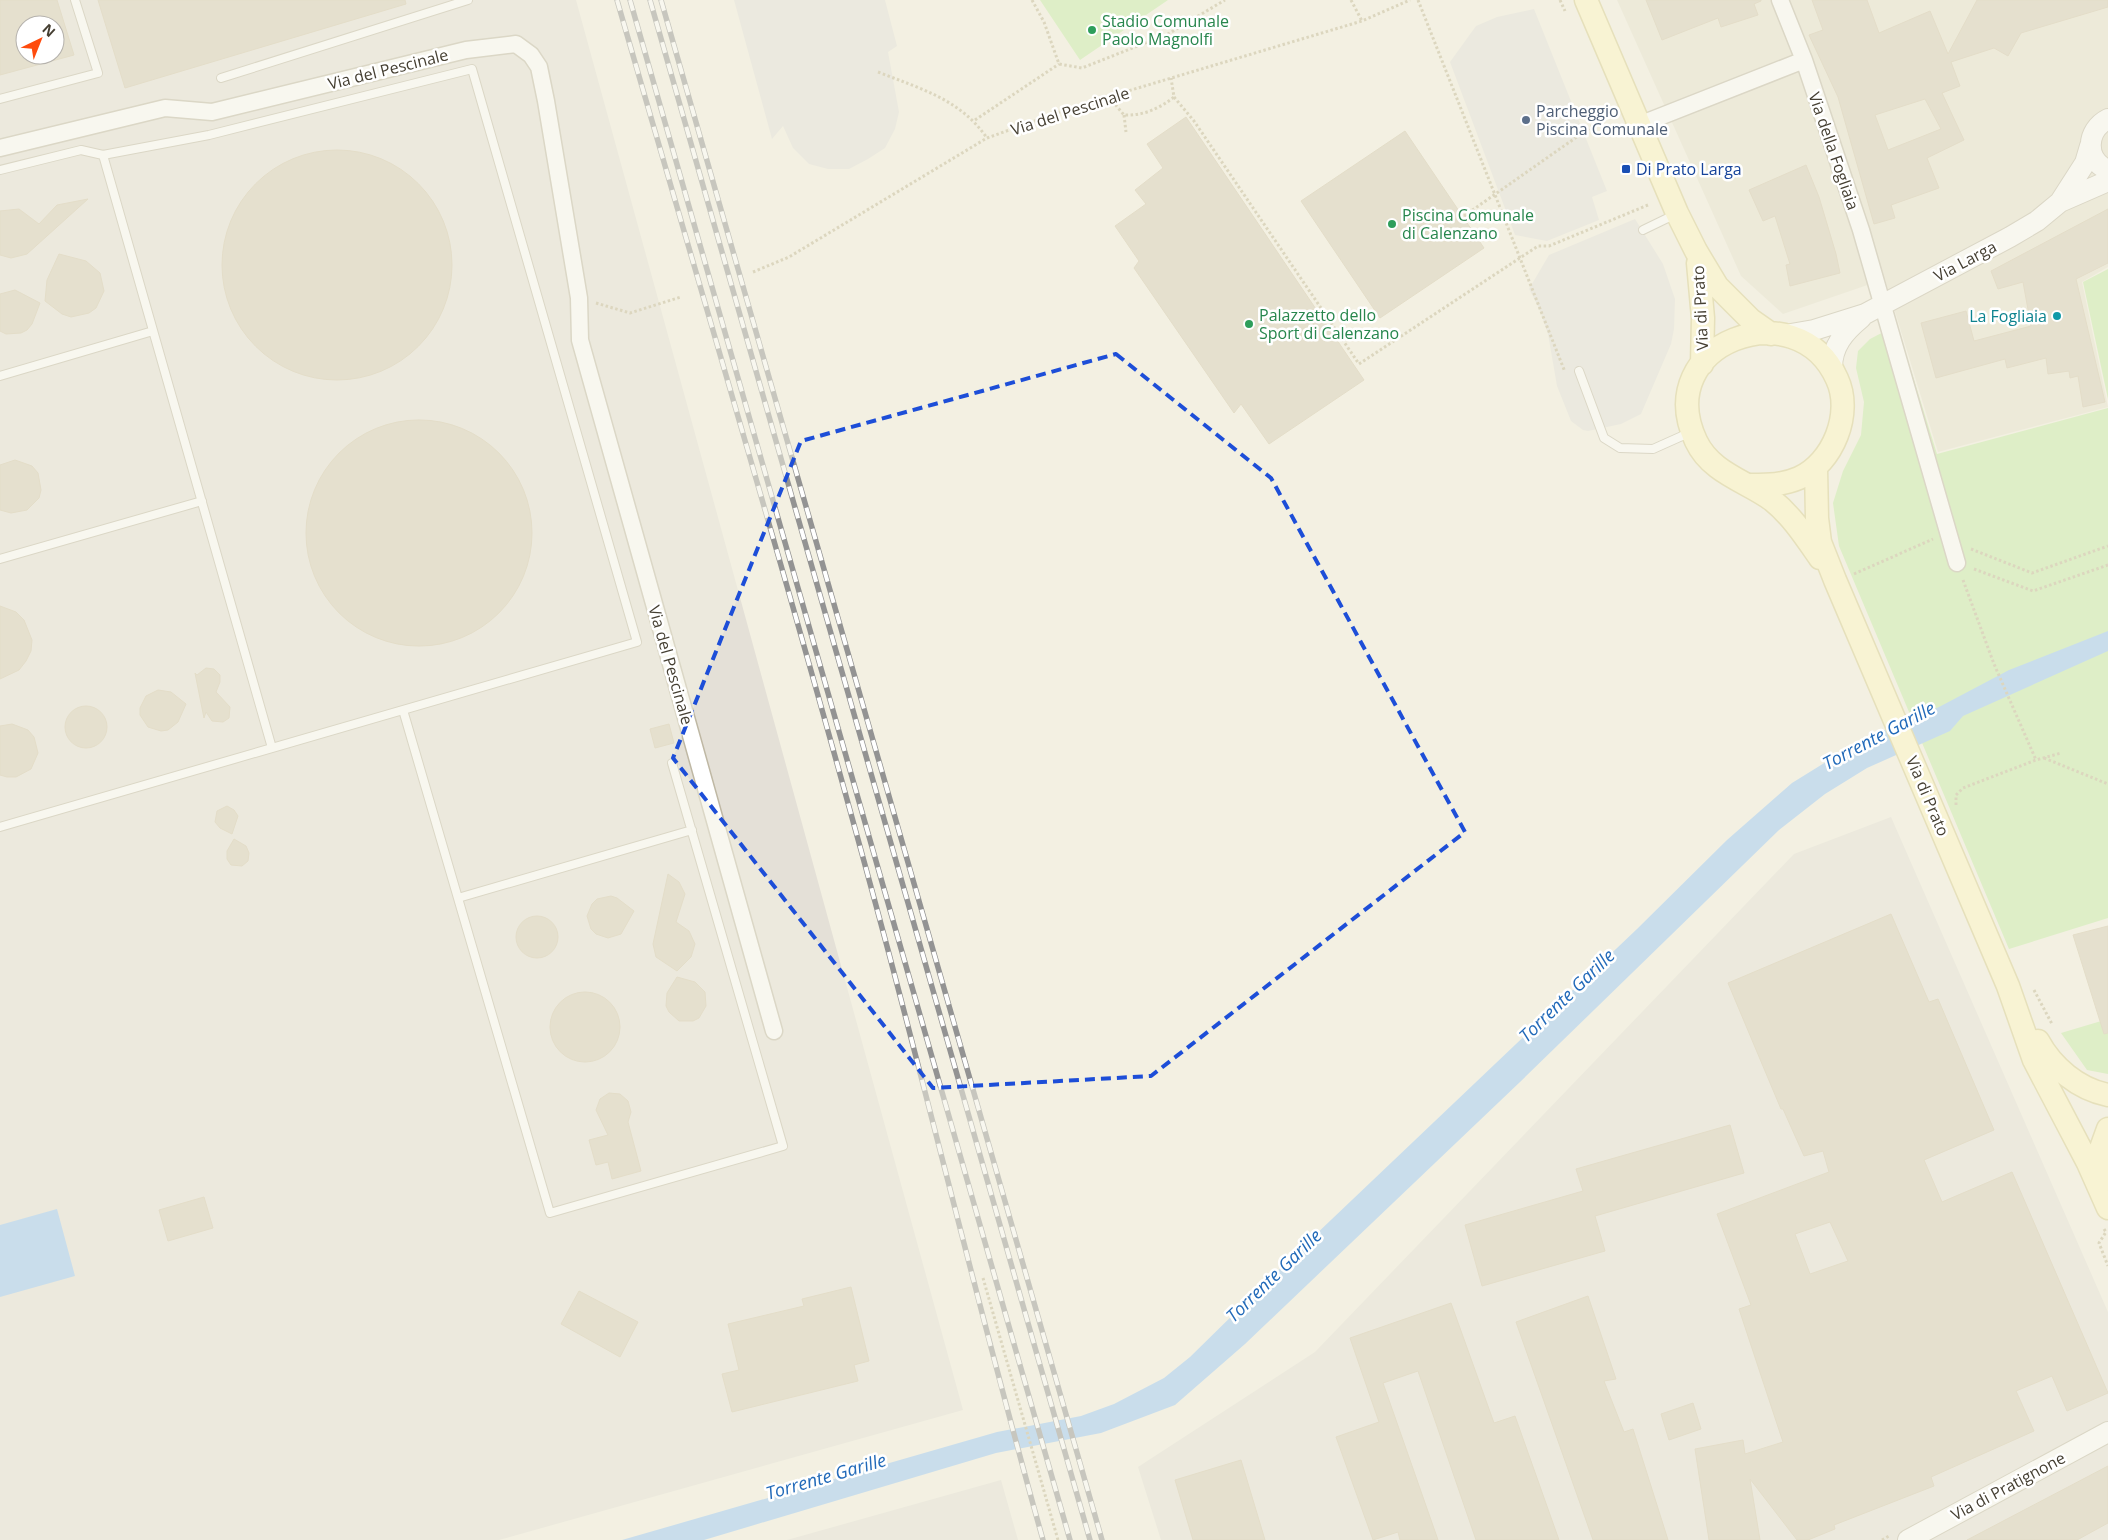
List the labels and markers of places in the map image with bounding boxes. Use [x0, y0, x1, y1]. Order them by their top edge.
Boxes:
place label: Stadio Comunale Paolo Magnolfi [1102, 10, 1229, 50]
marker: Stadio Comunale Paolo Magnolfi [1086, 24, 1098, 36]
place label: Parcheggio Piscina Comunale [1536, 100, 1668, 140]
marker: Parcheggio Piscina Comunale [1520, 114, 1532, 126]
place label: Di Prato Larga [1636, 158, 1742, 180]
marker: Di Prato Larga [1620, 163, 1632, 175]
place label: Piscina Comunale di Calenzano [1402, 204, 1534, 244]
marker: Piscina Comunale di Calenzano [1386, 218, 1398, 230]
place label: Palazzetto dello Sport di Calenzano [1259, 304, 1399, 344]
place label: La Fogliaia [1969, 305, 2047, 327]
marker: La Fogliaia [2051, 310, 2063, 322]
marker: Palazzetto dello Sport di Calenzano [1243, 318, 1255, 330]

